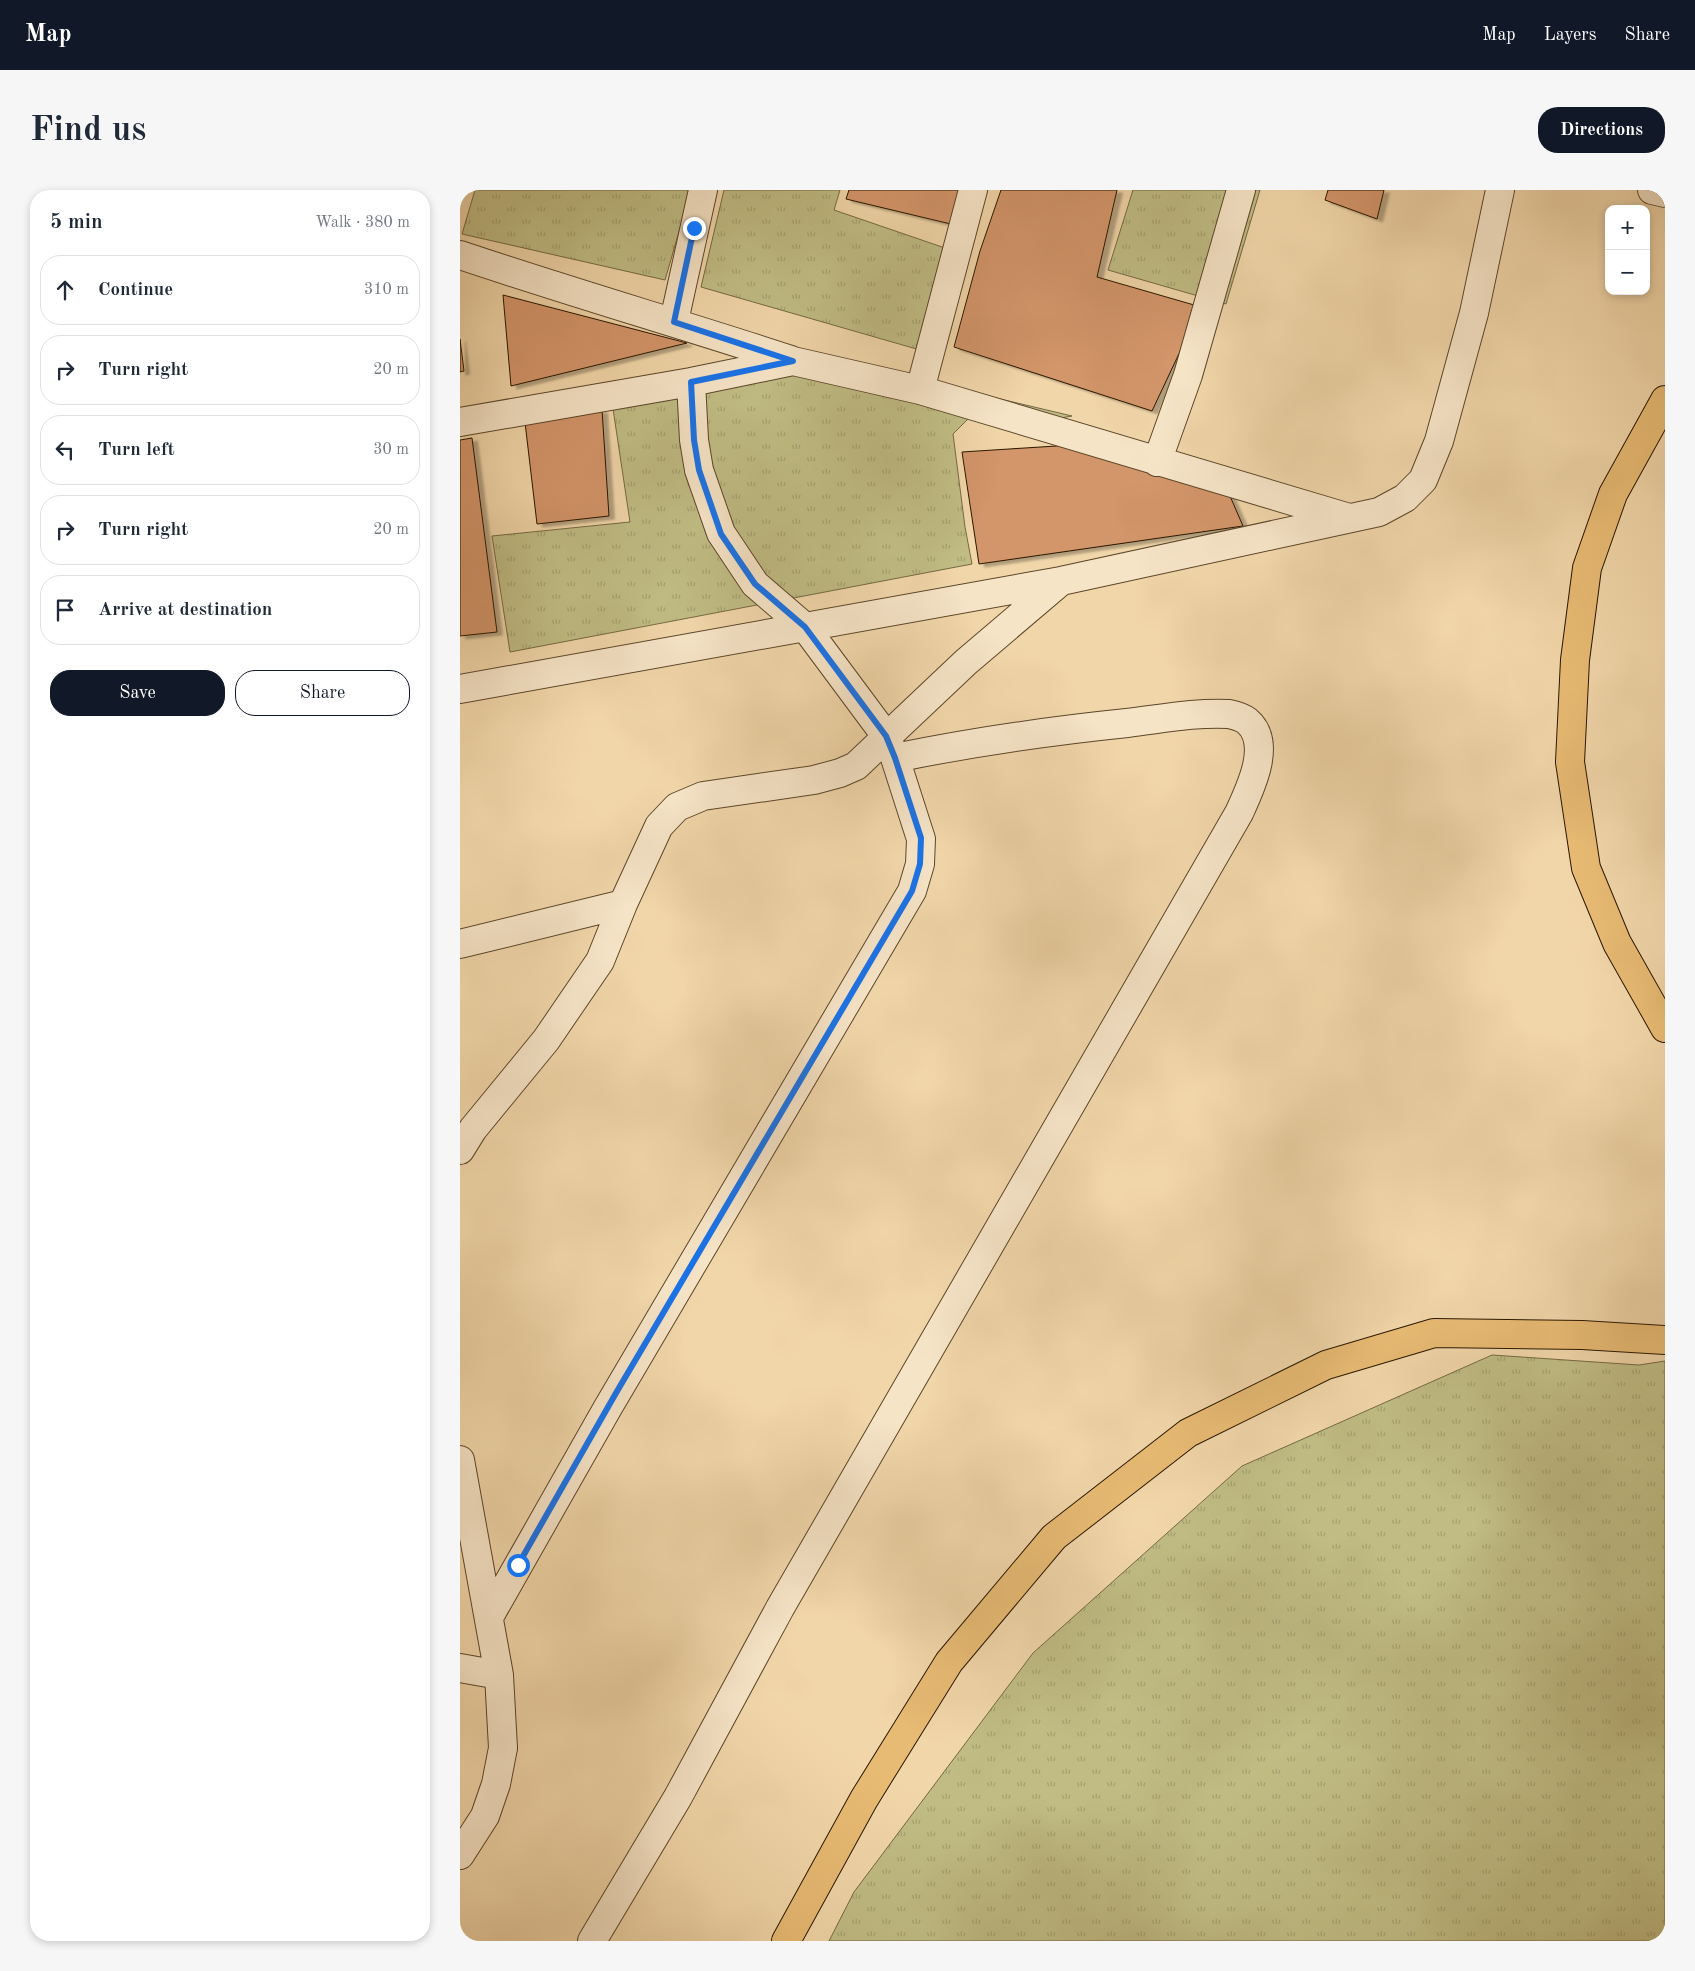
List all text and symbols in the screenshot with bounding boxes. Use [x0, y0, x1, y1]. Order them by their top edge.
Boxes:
text: Map [25, 23, 72, 47]
text: Map [1482, 26, 1516, 44]
text: Layers [1544, 26, 1596, 44]
text: Share [1624, 26, 1670, 44]
button: Directions [1538, 107, 1665, 153]
text: Find us [30, 113, 146, 148]
map controls [1605, 205, 1650, 295]
button: + [1605, 205, 1650, 250]
text: 5 min [50, 212, 103, 233]
text: Walk · 380 m [315, 215, 410, 231]
route end [683, 217, 706, 240]
button: − [1605, 250, 1650, 295]
icon: ahead [51, 276, 79, 304]
text: Continue [98, 281, 173, 300]
text: 310 m [364, 282, 409, 298]
icon: right [51, 356, 79, 384]
text: Turn right [98, 361, 188, 380]
text: 20 m [373, 362, 409, 378]
icon: left [51, 436, 79, 464]
text: Turn left [98, 441, 175, 460]
text: 30 m [373, 442, 409, 458]
icon: right [51, 516, 79, 544]
text: Turn right [98, 521, 188, 540]
text: 20 m [373, 522, 409, 538]
icon: arrive [51, 596, 79, 624]
text: Arrive at destination [98, 601, 272, 620]
button: Save [50, 670, 225, 716]
button: Share [235, 670, 410, 716]
route start [507, 1554, 530, 1577]

